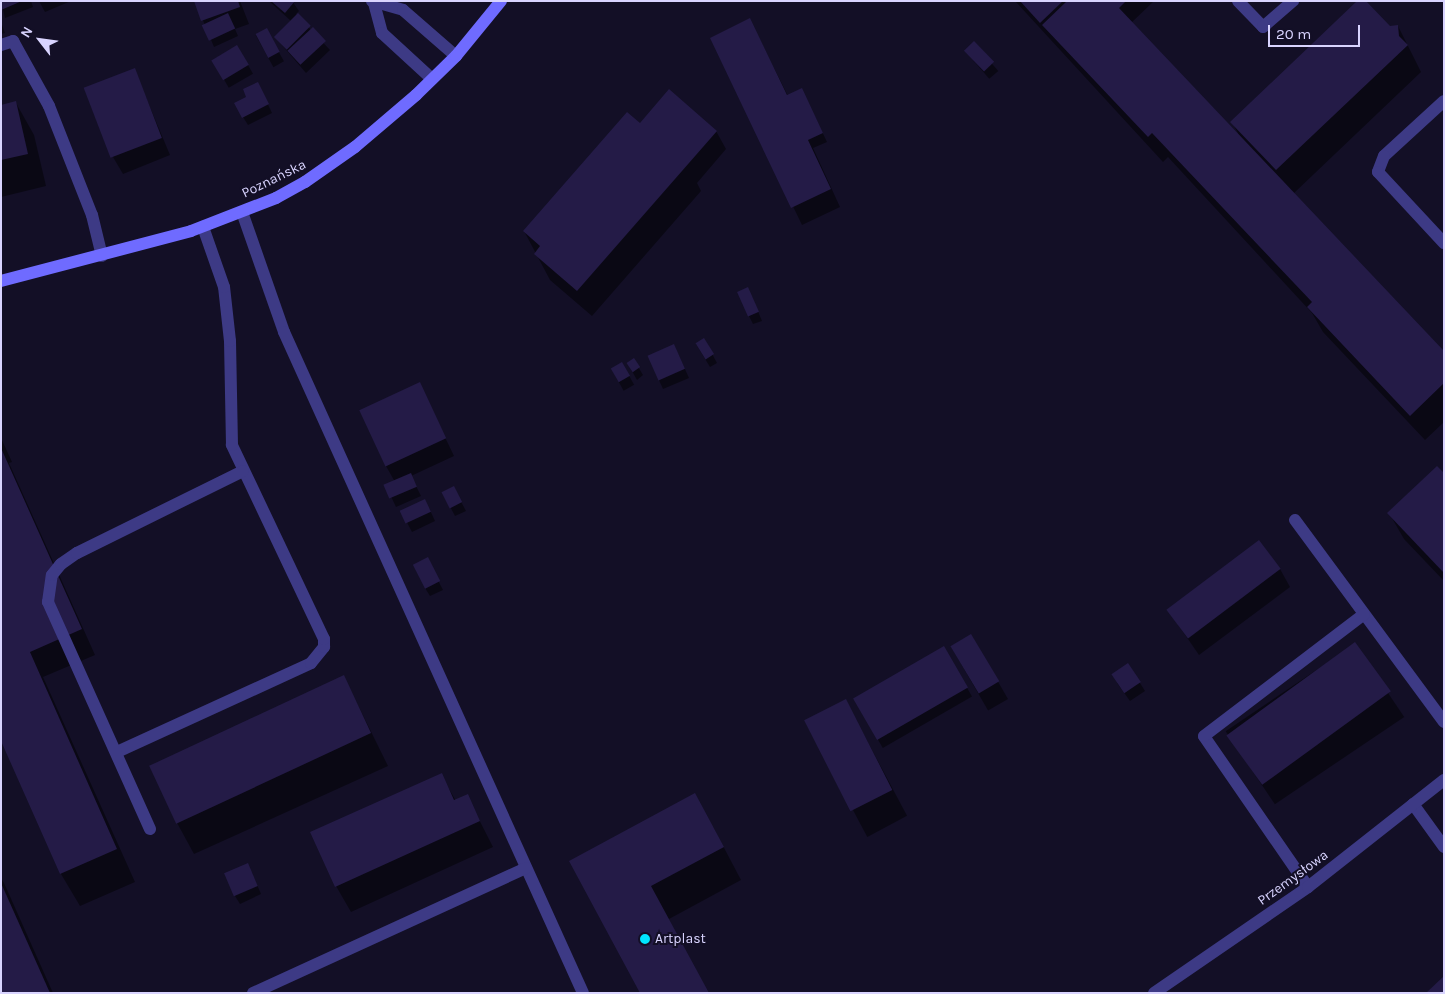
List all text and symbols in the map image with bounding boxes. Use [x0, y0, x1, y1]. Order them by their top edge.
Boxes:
north arrow [15, 15, 65, 65]
scale bar [1270, 15, 1362, 47]
text: N [17, 24, 36, 41]
text: 20 m [1276, 25, 1311, 43]
street label: Poznańska [239, 156, 309, 202]
street label: Przemysłowa [1254, 847, 1332, 909]
place label: Artplast [655, 931, 706, 947]
marker: Artplast [639, 933, 651, 945]

